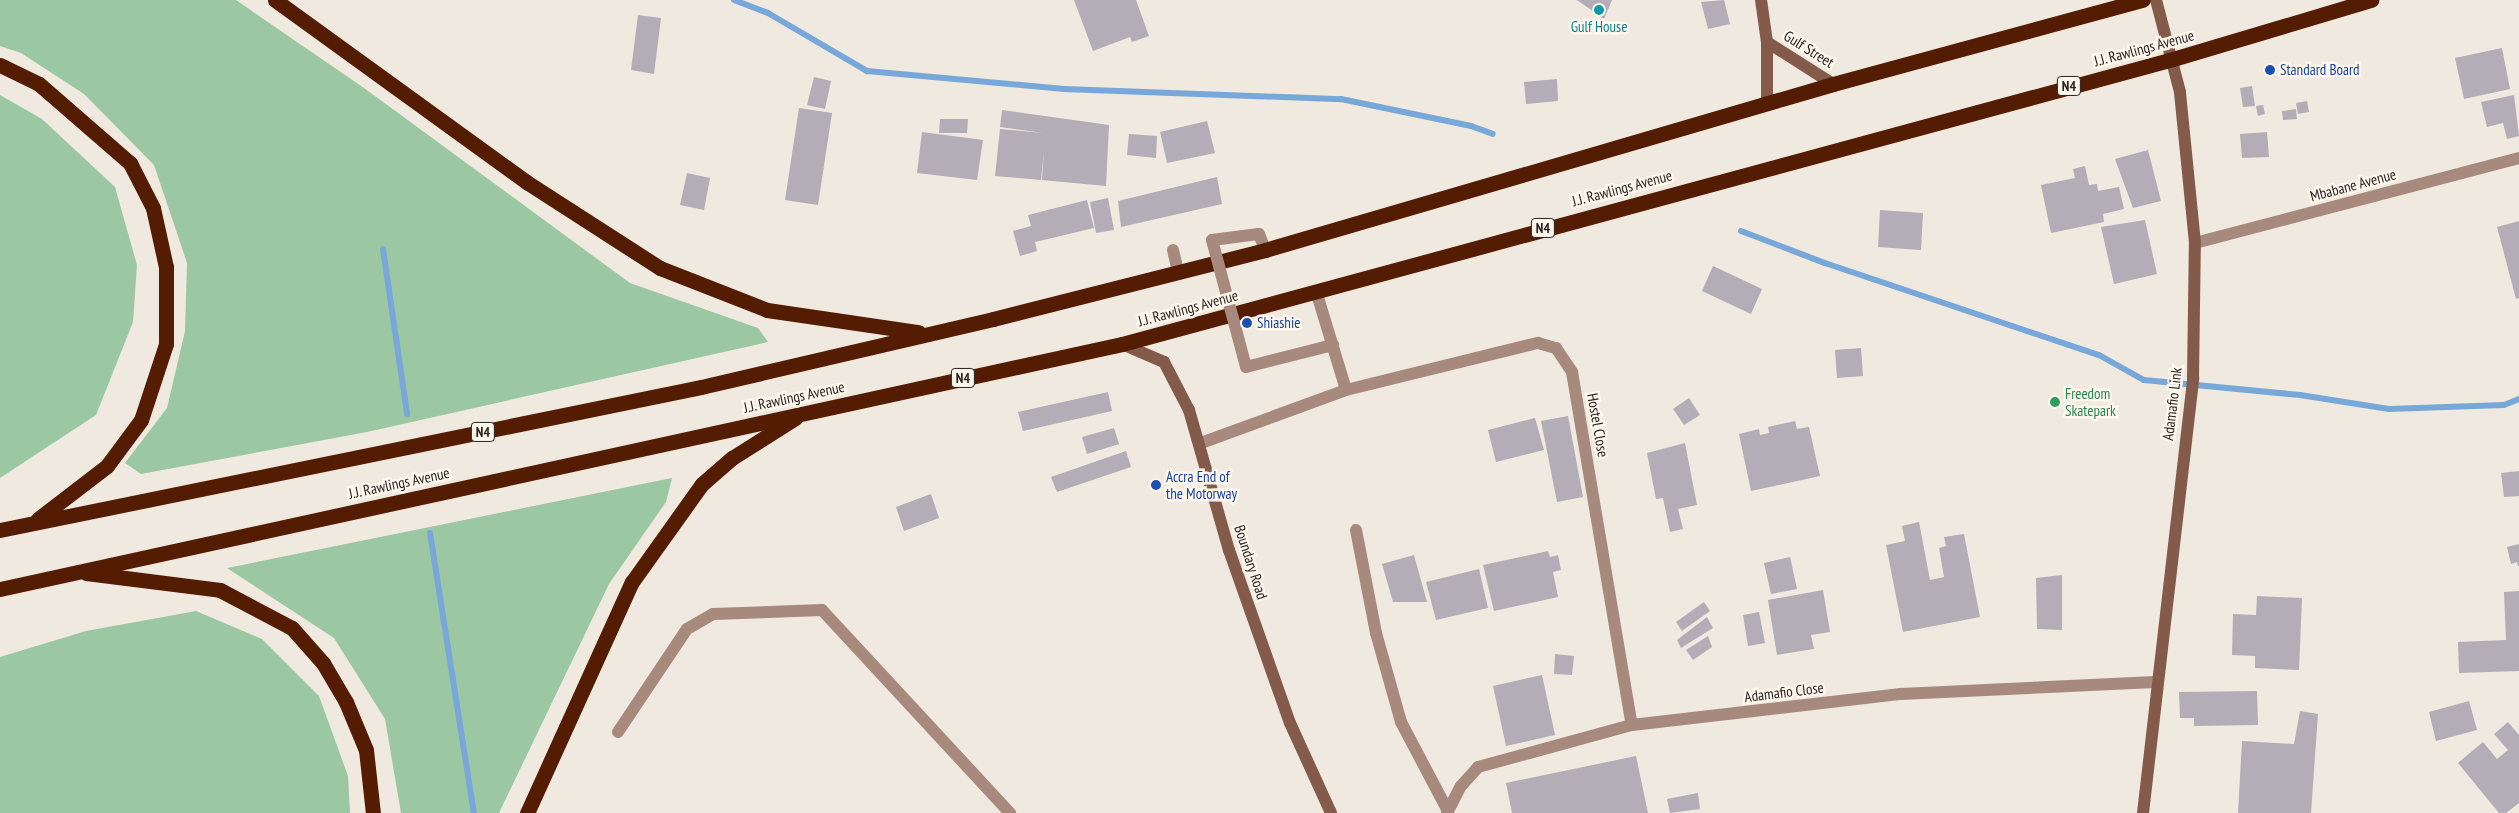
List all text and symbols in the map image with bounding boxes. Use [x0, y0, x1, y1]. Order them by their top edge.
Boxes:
marker: Gulf House [1593, 4, 1605, 16]
place label: Gulf House [1571, 18, 1627, 36]
street label: J.J. Rawlings Avenue [2091, 26, 2197, 70]
street label: Gulf Street [1781, 27, 1837, 71]
place label: Standard Board [2280, 61, 2360, 79]
marker: Standard Board [2264, 64, 2276, 76]
road number: N4 [2056, 74, 2082, 98]
street label: Mbabane Avenue [2308, 165, 2398, 205]
street label: J.J. Rawlings Avenue [1569, 166, 1675, 210]
road number: N4 [1530, 217, 1556, 240]
street label: J.J. Rawlings Avenue [1135, 286, 1241, 330]
place label: Shiashie [1257, 314, 1300, 332]
marker: Shiashie [1241, 317, 1253, 329]
road number: N4 [950, 366, 976, 389]
street label: Adamafio Link [2159, 366, 2185, 442]
street label: J.J. Rawlings Avenue [741, 377, 847, 417]
place label: Freedom Skatepark [2065, 384, 2116, 419]
street label: Hostel Close [1584, 392, 1612, 458]
marker: Freedom Skatepark [2049, 396, 2061, 408]
road number: N4 [470, 421, 496, 444]
street label: J.J. Rawlings Avenue [346, 463, 452, 503]
place label: Accra End of the Motorway [1166, 467, 1237, 502]
marker: Accra End of the Motorway [1150, 479, 1162, 491]
street label: Boundary Road [1230, 522, 1272, 602]
street label: Adamafio Close [1743, 678, 1825, 706]

